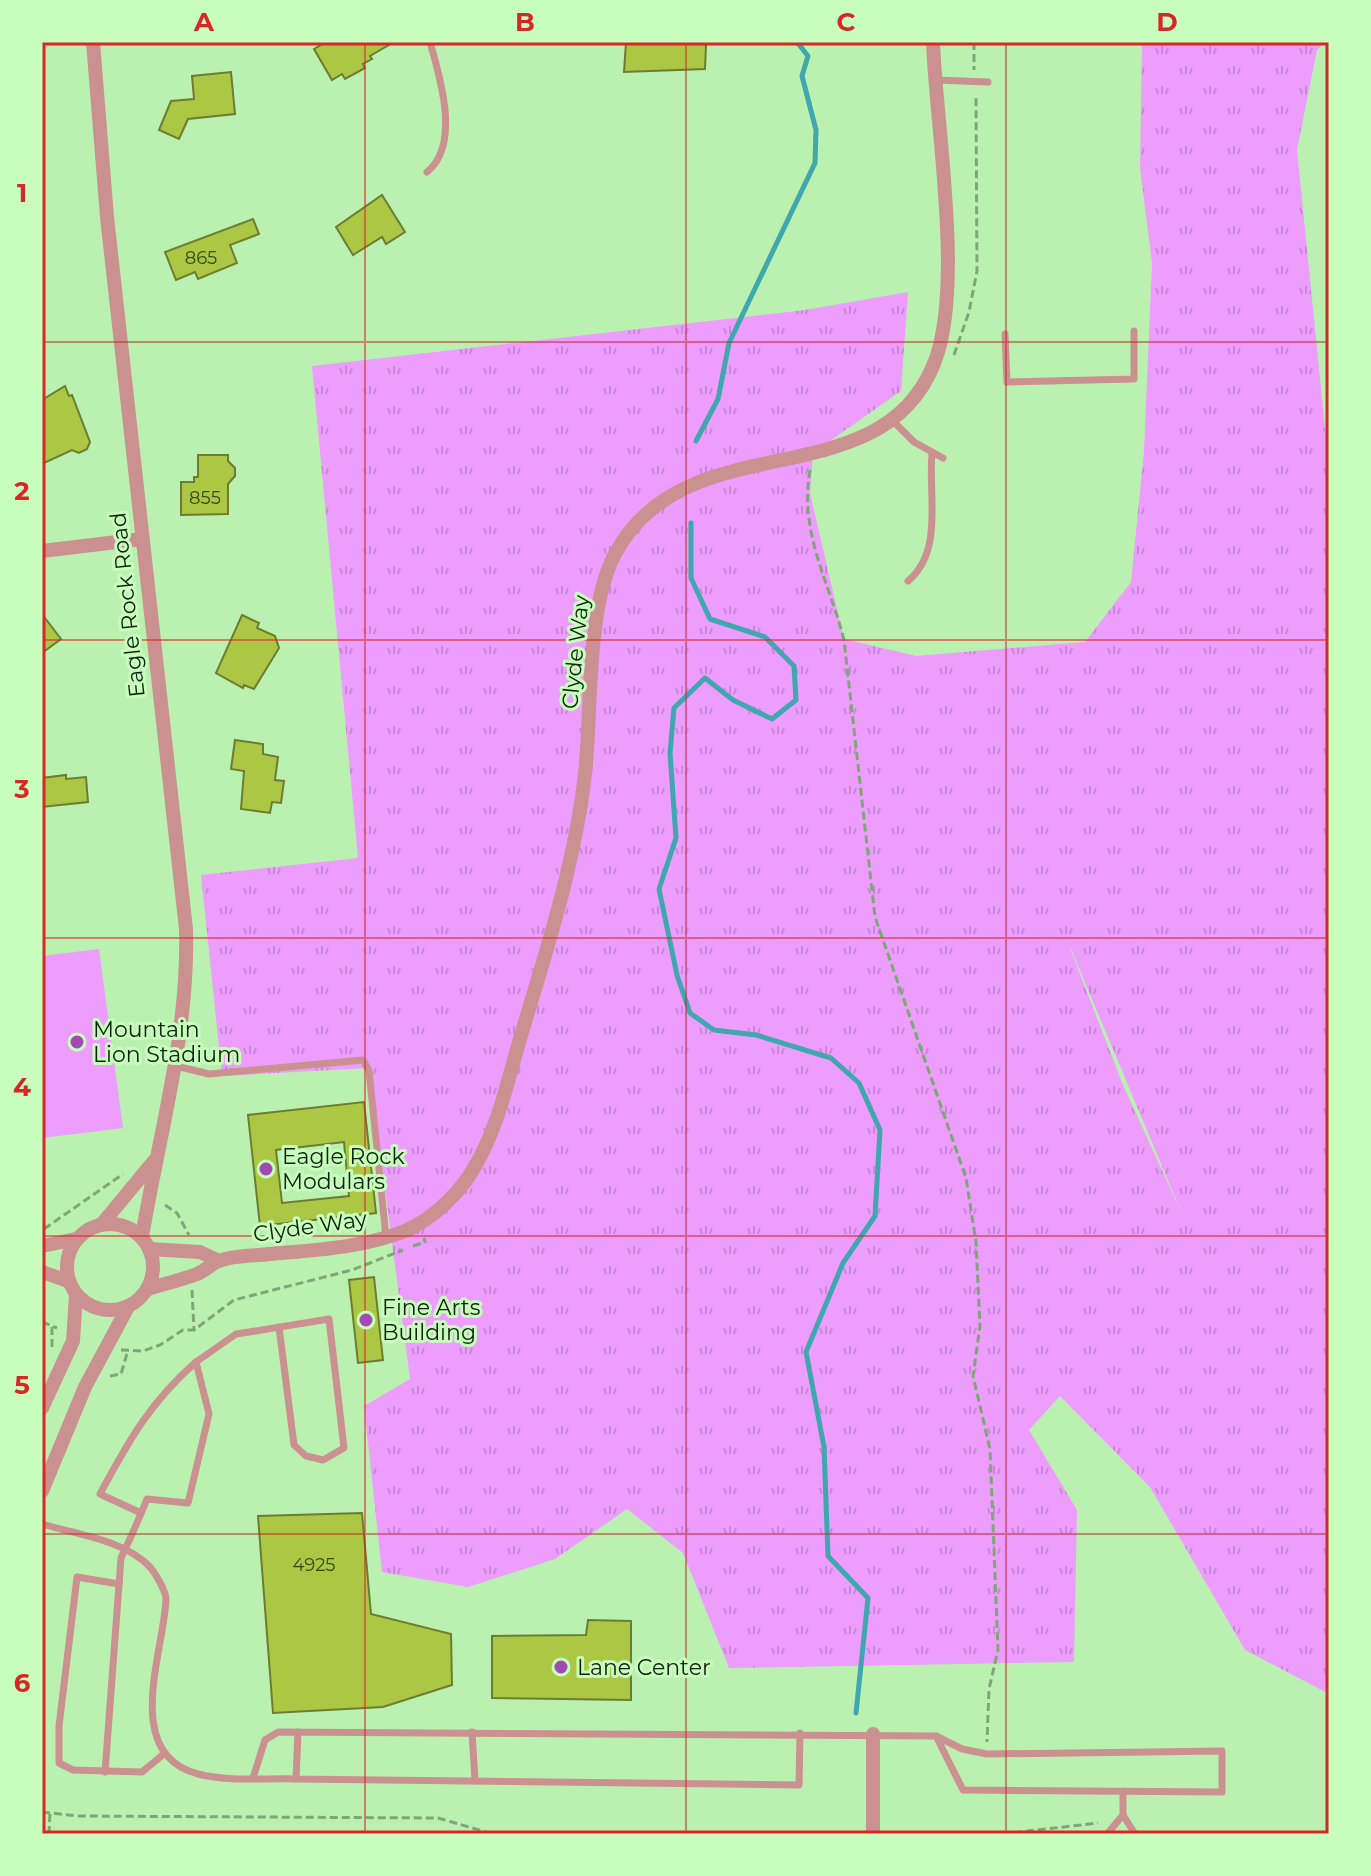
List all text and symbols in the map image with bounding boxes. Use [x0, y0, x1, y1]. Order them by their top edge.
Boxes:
text: A [193, 6, 215, 38]
text: B [515, 6, 535, 38]
text: C [837, 6, 856, 38]
text: D [1156, 6, 1178, 38]
text: 1 [17, 177, 27, 209]
house number: 865 [185, 247, 217, 269]
text: 2 [14, 475, 30, 507]
house number: 855 [189, 487, 221, 509]
street label: Eagle Rock Road [104, 511, 151, 699]
street label: Clyde Way [556, 594, 595, 711]
text: 3 [13, 773, 30, 805]
place label: Mountain Lion Stadium [93, 1016, 240, 1068]
marker: Mountain Lion Stadium [68, 1033, 86, 1051]
text: 4 [13, 1071, 31, 1103]
place label: Eagle Rock Modulars [282, 1143, 405, 1195]
marker: Eagle Rock Modulars [257, 1160, 275, 1178]
street label: Clyde Way [251, 1205, 369, 1248]
place label: Fine Arts Building [382, 1294, 481, 1346]
marker: Fine Arts Building [357, 1311, 375, 1329]
text: 5 [14, 1369, 30, 1401]
house number: 4925 [292, 1554, 336, 1576]
place label: Lane Center [577, 1654, 711, 1681]
marker: Lane Center [552, 1658, 570, 1676]
text: 6 [14, 1667, 31, 1699]

